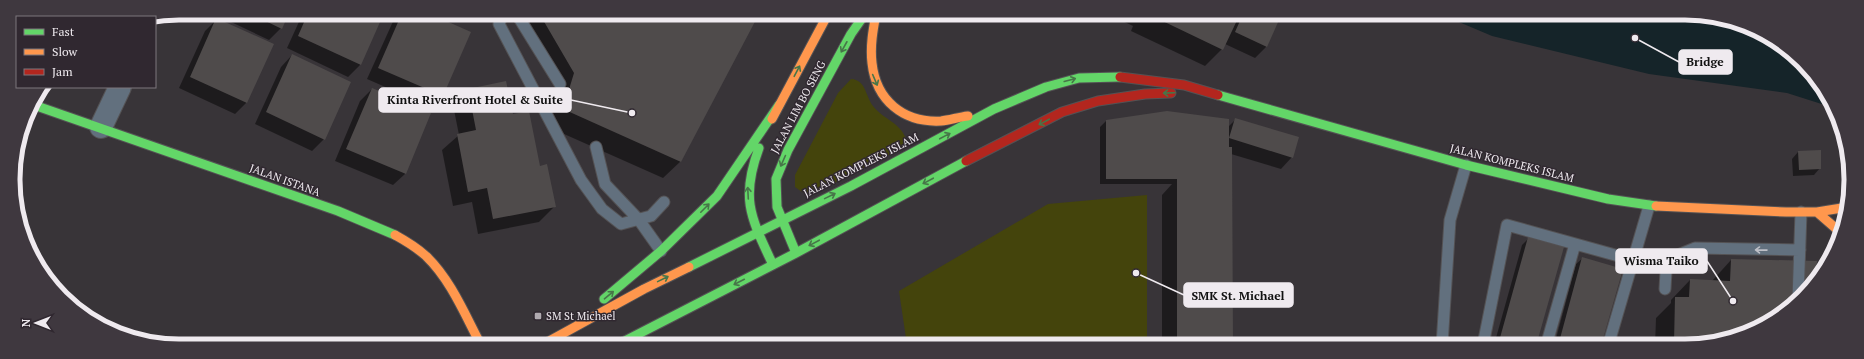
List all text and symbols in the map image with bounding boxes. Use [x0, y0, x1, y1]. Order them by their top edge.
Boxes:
legend [16, 16, 156, 88]
text: Fast [52, 24, 75, 39]
one-way arrow [840, 40, 848, 52]
text: Slow [52, 44, 78, 59]
callout: Bridge [1679, 50, 1732, 74]
text: Bridge [1686, 54, 1724, 69]
street label: JALAN LIM BO SENG [768, 58, 829, 156]
text: Jam [52, 64, 73, 79]
one-way arrow [794, 65, 801, 77]
one-way arrow [872, 73, 880, 85]
one-way arrow [1063, 76, 1076, 83]
callout: Kinta Riverfront Hotel & Suite [379, 88, 571, 112]
one-way arrow [1163, 89, 1176, 97]
text: Kinta Riverfront Hotel & Suite [387, 92, 563, 107]
one-way arrow [1038, 119, 1050, 126]
street label: JALAN KOMPLEKS ISLAM [801, 130, 921, 200]
one-way arrow [939, 131, 951, 139]
street label: JALAN KOMPLEKS ISLAM [1448, 141, 1576, 185]
one-way arrow [779, 155, 786, 167]
street label: JALAN ISTANA [248, 161, 323, 199]
one-way arrow [922, 178, 934, 186]
one-way arrow [744, 187, 752, 200]
one-way arrow [823, 192, 835, 199]
one-way arrow [700, 203, 710, 213]
one-way arrow [808, 240, 820, 247]
one-way arrow [1755, 246, 1768, 253]
callout: Wisma Taiko [1616, 249, 1707, 273]
text: Wisma Taiko [1623, 253, 1699, 268]
one-way arrow [656, 275, 668, 282]
one-way arrow [733, 279, 745, 287]
callout: SMK St. Michael [1184, 283, 1293, 307]
text: SMK St. Michael [1191, 288, 1285, 303]
one-way arrow [603, 291, 614, 300]
north arrow [16, 303, 56, 343]
place label: SM St Michael [546, 309, 616, 323]
marker: SM St Michael [533, 311, 543, 321]
text: N [19, 318, 33, 327]

